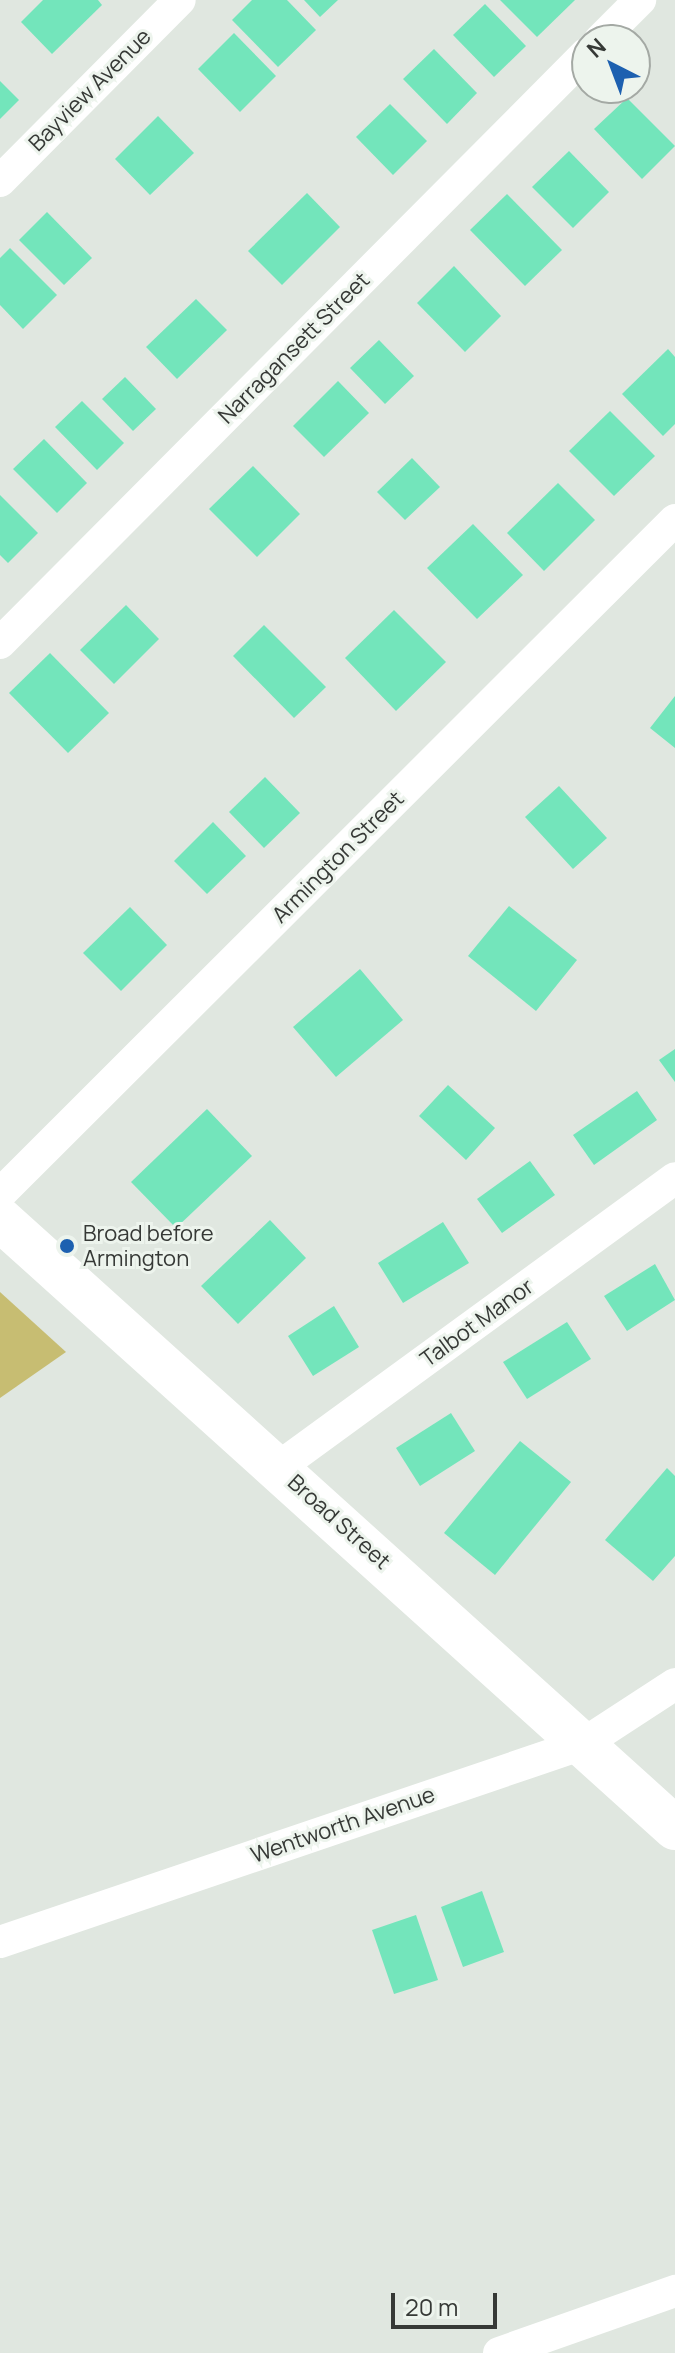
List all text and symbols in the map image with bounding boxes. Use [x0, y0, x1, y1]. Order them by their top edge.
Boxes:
street label: Bayview Avenue [23, 23, 157, 157]
north arrow [571, 24, 651, 104]
text: N [580, 31, 612, 64]
street label: Narragansett Street [213, 267, 375, 429]
street label: Armington Street [267, 786, 409, 928]
place label: Broad before Armington [83, 1220, 214, 1272]
marker: Broad before Armington [58, 1237, 76, 1255]
street label: Talbot Manor [416, 1273, 538, 1373]
street label: Broad Street [282, 1469, 396, 1575]
street label: Wentworth Avenue [248, 1781, 438, 1869]
scale bar [395, 2277, 501, 2327]
text: 20 m [405, 2290, 458, 2323]

